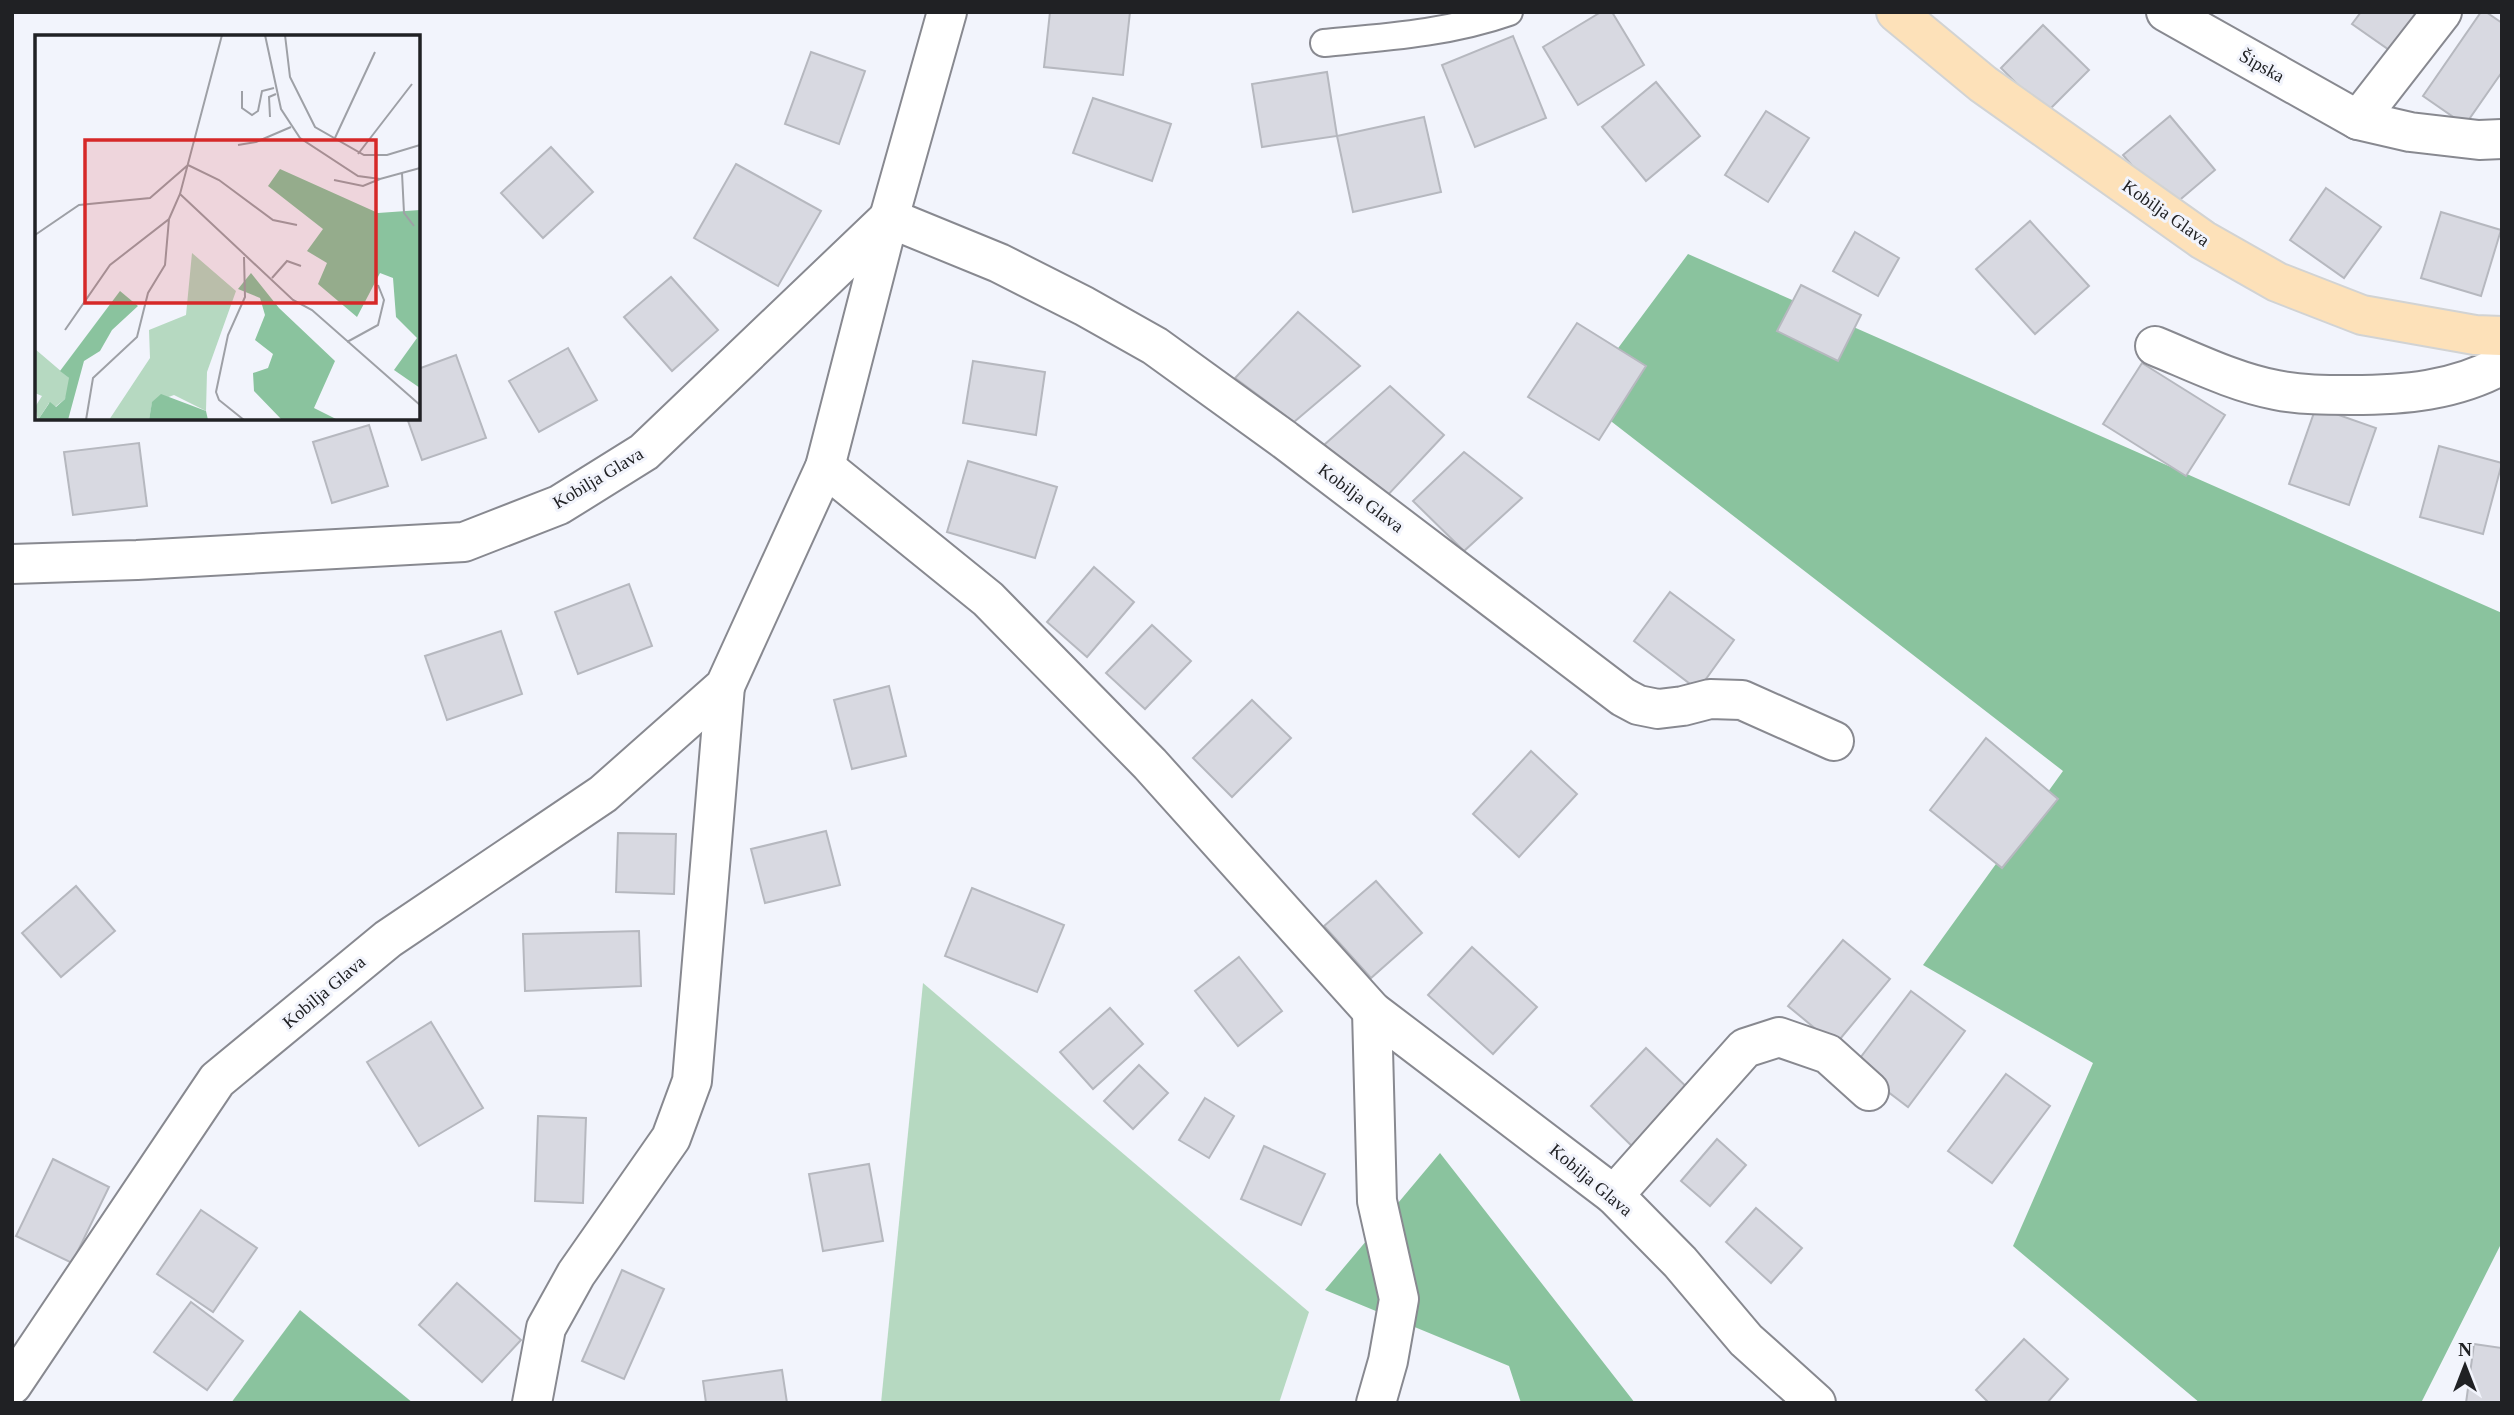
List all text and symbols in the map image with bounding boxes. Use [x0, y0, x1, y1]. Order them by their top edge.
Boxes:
inset map [35, 35, 420, 420]
street label: Šipska [2236, 45, 2288, 86]
street label: Kobilja Glava [2119, 176, 2213, 250]
street label: Kobilja Glava [549, 443, 647, 513]
street label: Kobilja Glava [1314, 459, 1408, 537]
street label: Kobilja Glava [279, 952, 369, 1032]
street label: Kobilja Glava [1546, 1140, 1636, 1220]
north arrow [2430, 1331, 2500, 1401]
text: N [2458, 1339, 2472, 1360]

